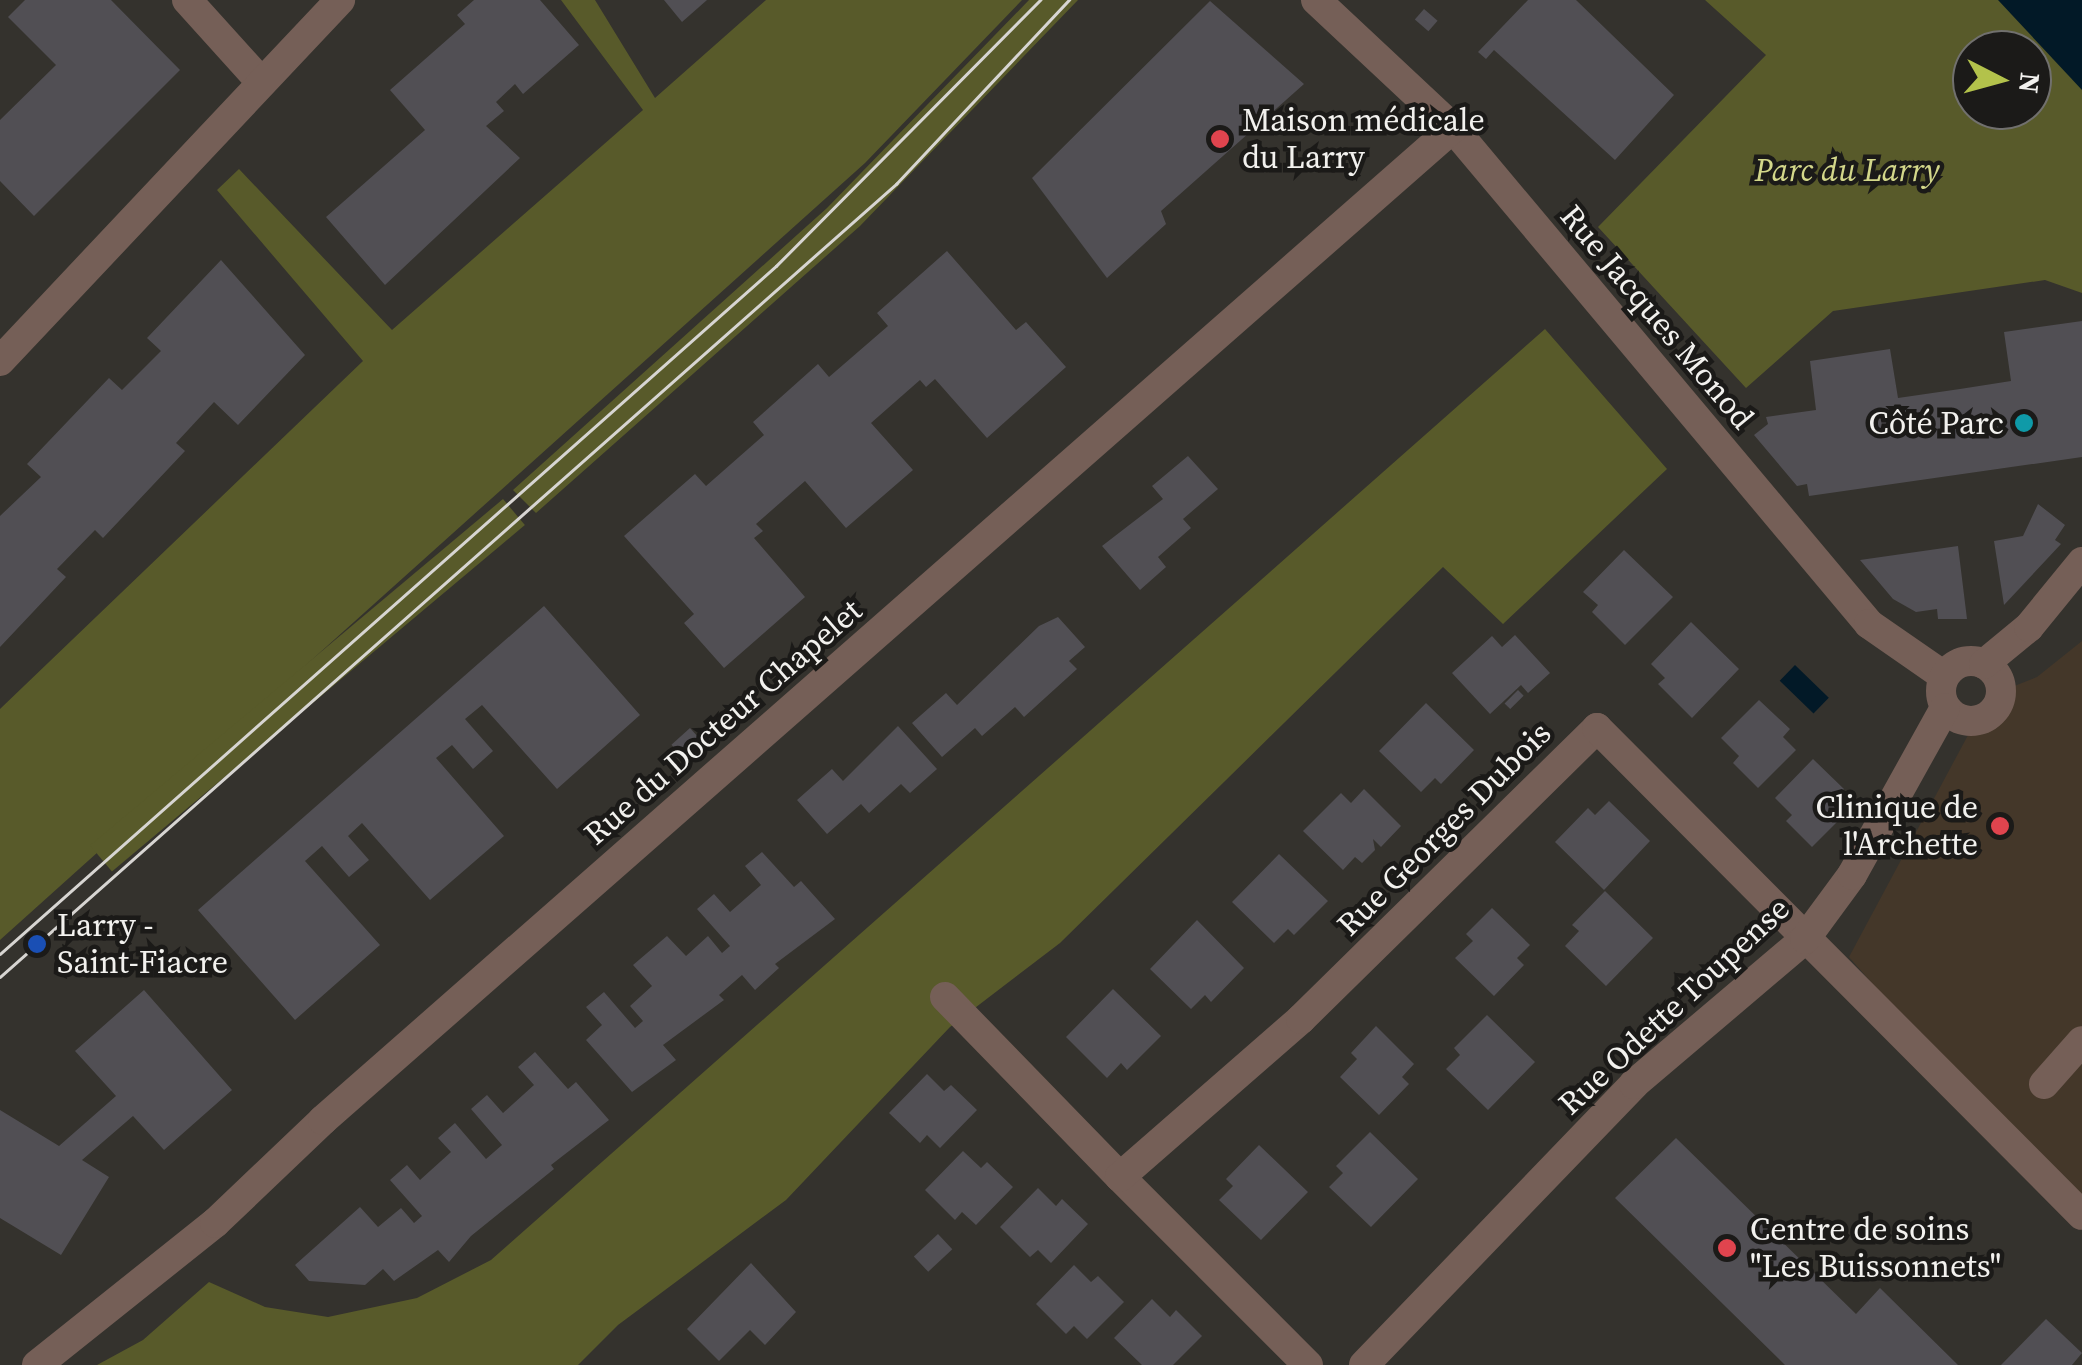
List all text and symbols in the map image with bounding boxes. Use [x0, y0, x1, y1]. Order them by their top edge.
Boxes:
north arrow [1952, 30, 2052, 130]
text: N [2010, 71, 2050, 95]
place label: Maison médicale du Larry [1242, 102, 1485, 177]
marker: Maison médicale du Larry [1207, 126, 1233, 152]
park label: Parc du Larry [1754, 151, 1940, 189]
street label: Rue Jacques Monod [1552, 197, 1762, 437]
place label: Côté Parc [1869, 404, 2004, 442]
marker: Côté Parc [2013, 412, 2035, 434]
street label: Rue du Docteur Chapelet [577, 591, 869, 853]
street label: Rue Georges Dubois [1329, 714, 1559, 944]
place label: Clinique de l'Archette [1815, 789, 1978, 864]
marker: Clinique de l'Archette [1987, 813, 2013, 839]
street label: Rue Odette Toupense [1551, 889, 1797, 1123]
place label: Larry - Saint-Fiacre [57, 907, 228, 982]
marker: Larry - Saint-Fiacre [26, 933, 48, 955]
place label: Centre de soins "Les Buissonnets" [1750, 1211, 2001, 1286]
marker: Centre de soins "Les Buissonnets" [1714, 1235, 1740, 1261]

